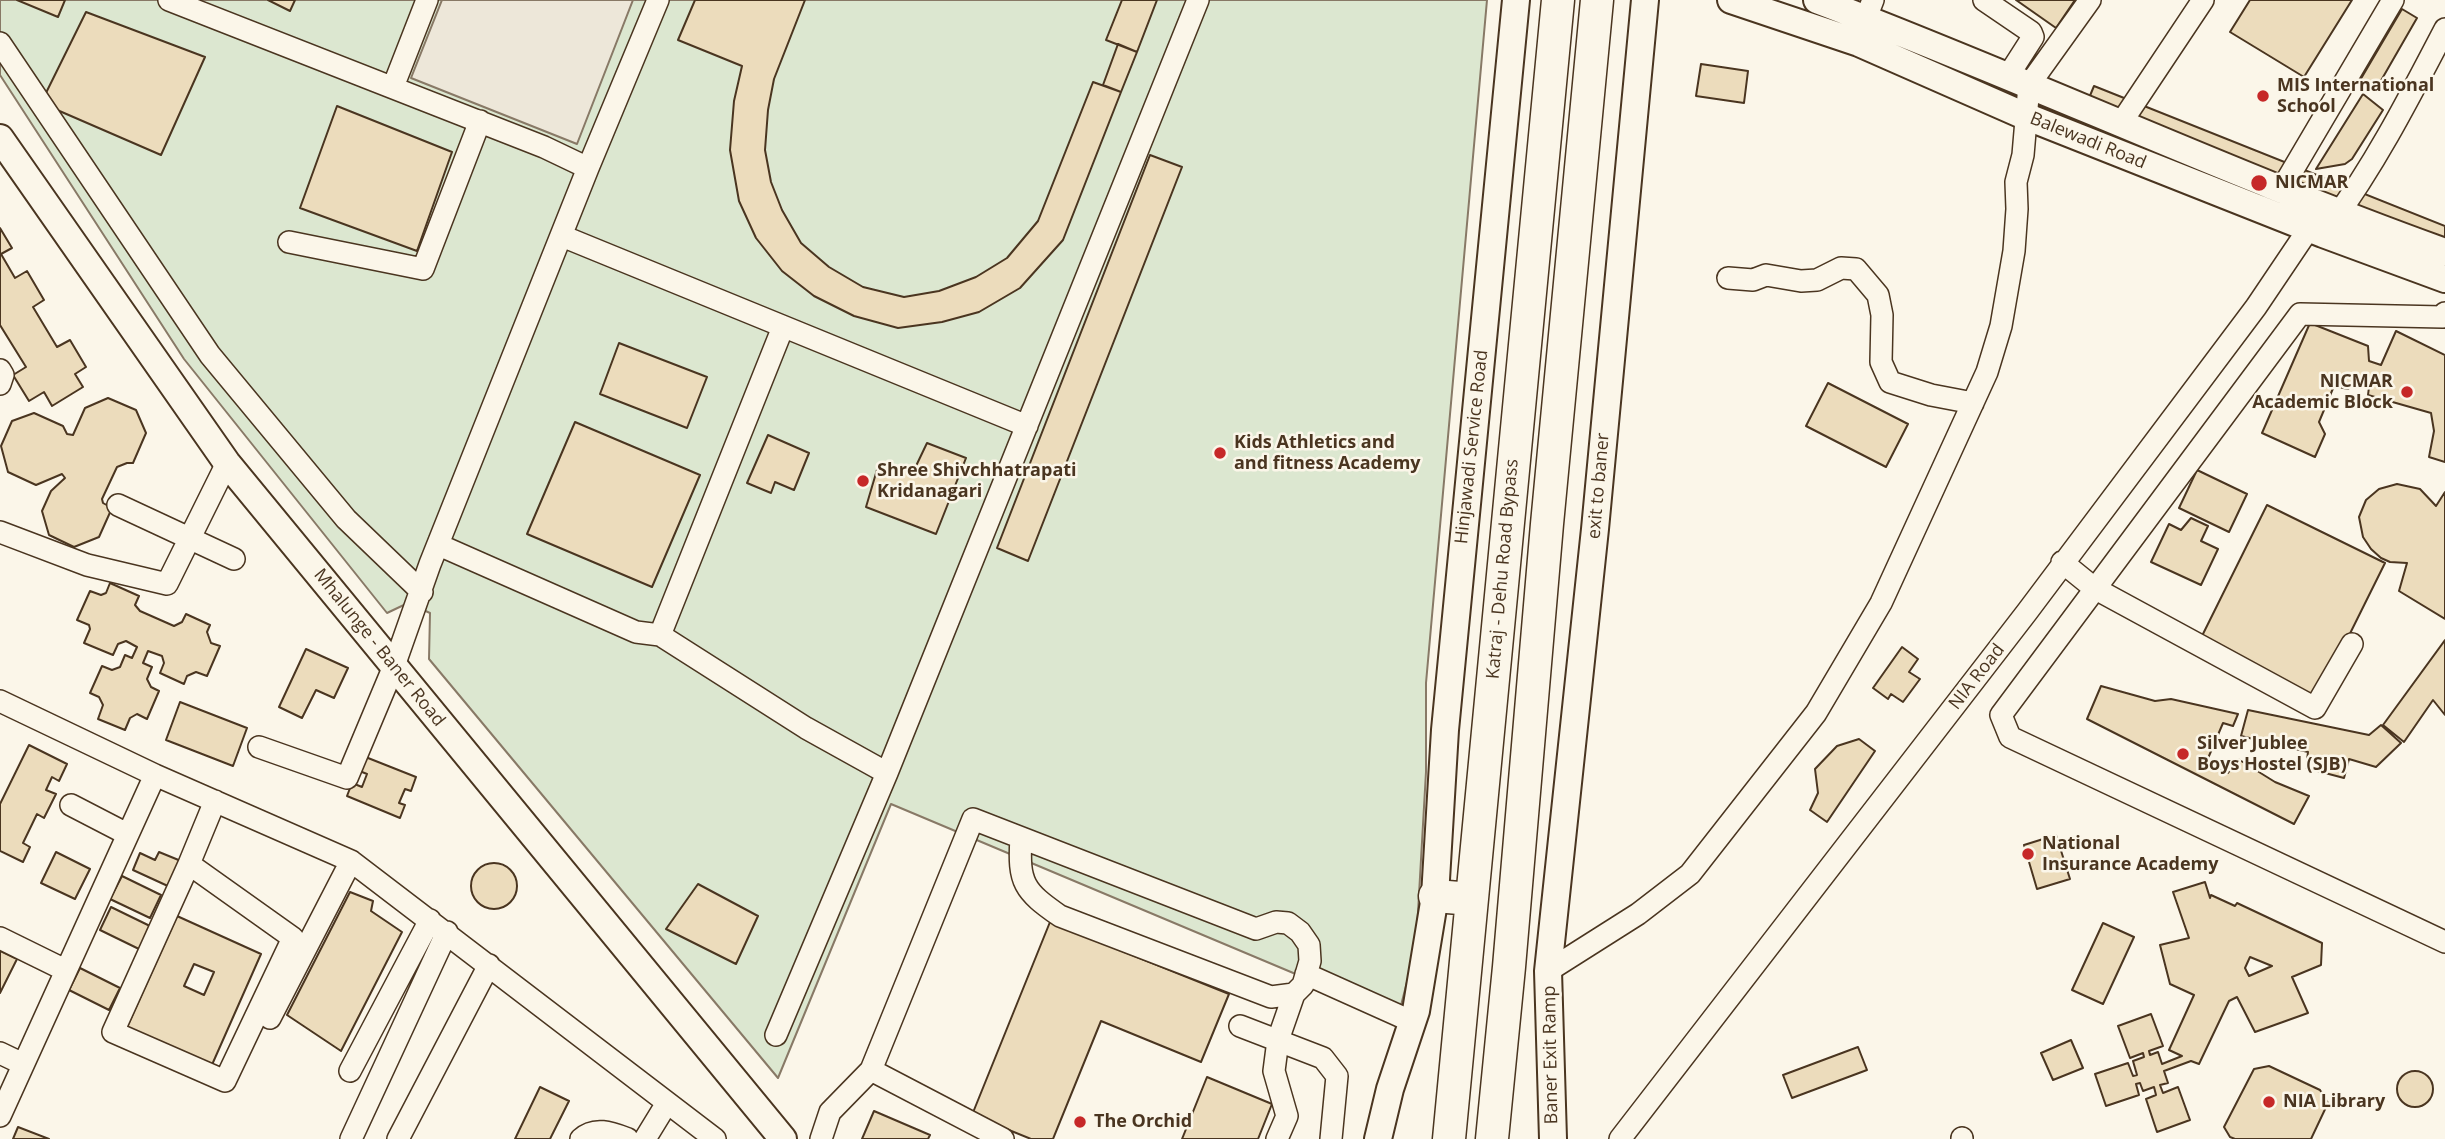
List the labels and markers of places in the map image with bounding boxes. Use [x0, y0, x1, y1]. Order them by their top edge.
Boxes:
place label: MIS International School [2277, 75, 2434, 118]
marker: MIS International School [2255, 88, 2271, 104]
place label: NICMAR [2275, 172, 2348, 194]
marker: NICMAR [2249, 173, 2269, 193]
place label: NICMAR Academic Block [2252, 371, 2393, 414]
marker: NICMAR Academic Block [2399, 384, 2415, 400]
place label: Kids Athletics and and fitness Academy [1234, 432, 1421, 474]
marker: Kids Athletics and and fitness Academy [1212, 445, 1228, 461]
place label: Shree Shivchhatrapati Kridanagari [877, 460, 1077, 503]
marker: Shree Shivchhatrapati Kridanagari [855, 473, 871, 489]
place label: Silver Jublee Boys Hostel (SJB) [2197, 733, 2347, 776]
marker: Silver Jublee Boys Hostel (SJB) [2175, 746, 2191, 762]
place label: National Insurance Academy [2042, 833, 2218, 876]
marker: National Insurance Academy [2020, 846, 2036, 862]
place label: NIA Library [2283, 1091, 2385, 1113]
marker: NIA Library [2261, 1094, 2277, 1110]
place label: The Orchid [1094, 1111, 1192, 1133]
marker: The Orchid [1072, 1114, 1088, 1130]

